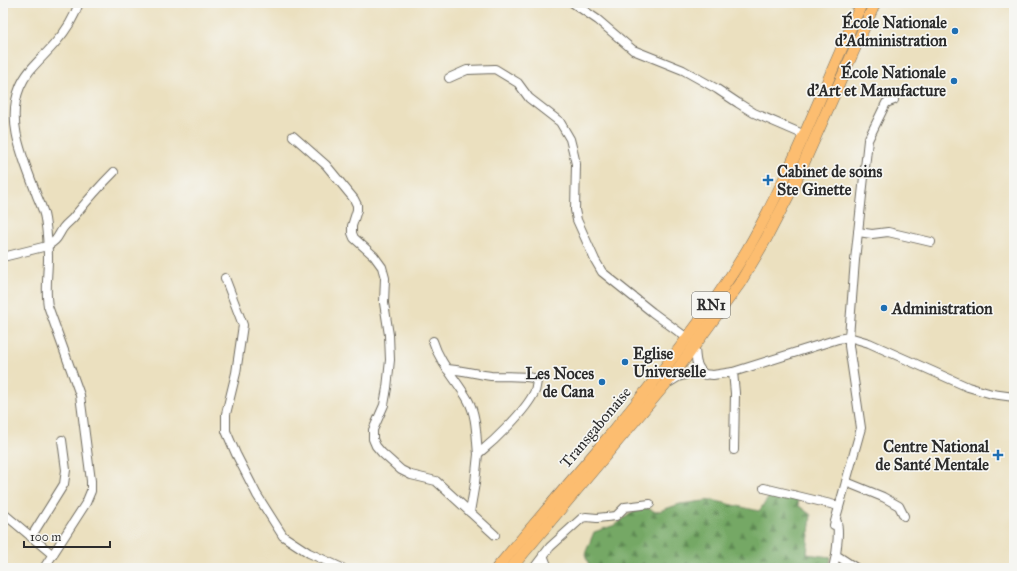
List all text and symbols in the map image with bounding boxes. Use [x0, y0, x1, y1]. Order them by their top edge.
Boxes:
place label: École Nationale d'Administration [835, 11, 947, 50]
marker: École Nationale d'Administration [950, 26, 960, 36]
place label: École Nationale d'Art et Manufacture [807, 61, 946, 100]
marker: École Nationale d'Art et Manufacture [949, 76, 959, 86]
place label: Cabinet de soins Ste Ginette [777, 162, 882, 199]
marker: Cabinet de soins Ste Ginette [762, 174, 774, 186]
road number: RN1 [692, 292, 730, 318]
place label: Administration [891, 299, 993, 318]
marker: Administration [879, 303, 889, 313]
place label: Eglise Universelle [633, 344, 706, 381]
marker: Eglise Universelle [620, 357, 630, 367]
place label: Les Noces de Cana [526, 364, 595, 401]
marker: Les Noces de Cana [597, 377, 607, 387]
street label: Transgabonaise [556, 383, 636, 472]
place label: Centre National de Santé Mentale [876, 437, 990, 474]
marker: Centre National de Santé Mentale [992, 449, 1004, 461]
scale bar [24, 523, 110, 549]
text: 100 m [30, 530, 61, 544]

